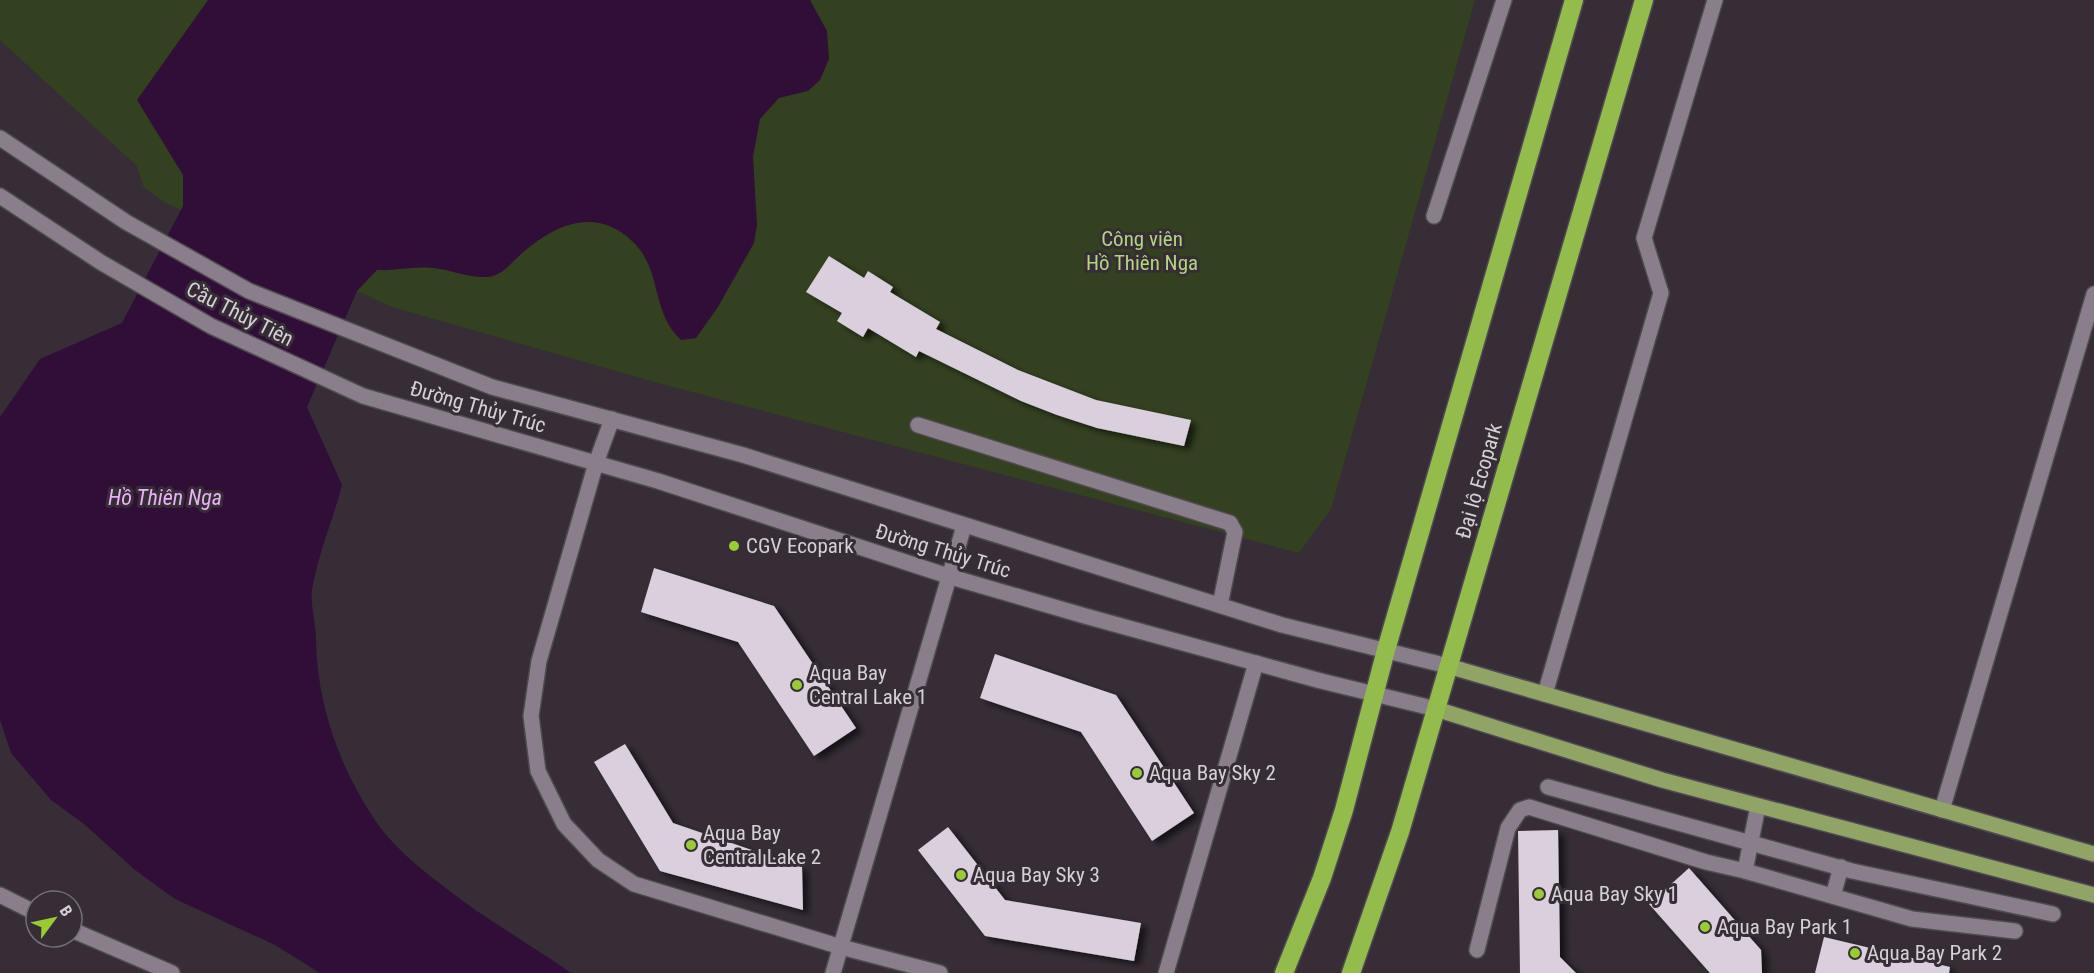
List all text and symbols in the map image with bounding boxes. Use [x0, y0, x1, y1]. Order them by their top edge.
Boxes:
park label: Công viên Hồ Thiên Nga [1086, 227, 1198, 275]
street label: Cầu Thủy Tiên [183, 277, 297, 351]
street label: Đường Thủy Trúc [407, 376, 549, 438]
street label: Đại lộ Ecopark [1451, 420, 1507, 541]
water label: Hồ Thiên Nga [108, 485, 222, 510]
street label: Đường Thủy Trúc [872, 519, 1014, 583]
place label: CGV Ecopark [746, 534, 854, 558]
marker: CGV Ecopark [727, 539, 741, 553]
place label: Aqua Bay Central Lake 1 [809, 661, 927, 709]
marker: Aqua Bay Central Lake 1 [790, 678, 804, 692]
place label: Aqua Bay Sky 2 [1149, 761, 1276, 785]
marker: Aqua Bay Sky 2 [1130, 766, 1144, 780]
place label: Aqua Bay Central Lake 2 [703, 821, 821, 869]
marker: Aqua Bay Central Lake 2 [684, 838, 698, 852]
place label: Aqua Bay Sky 3 [973, 863, 1100, 887]
marker: Aqua Bay Sky 3 [954, 868, 968, 882]
place label: Aqua Bay Sky 1 [1551, 882, 1678, 906]
marker: Aqua Bay Sky 1 [1532, 887, 1546, 901]
north arrow [24, 889, 84, 949]
text: B [56, 902, 77, 920]
place label: Aqua Bay Park 1 [1717, 915, 1852, 939]
marker: Aqua Bay Park 1 [1698, 920, 1712, 934]
place label: Aqua Bay Park 2 [1867, 941, 2002, 965]
marker: Aqua Bay Park 2 [1848, 946, 1862, 960]

